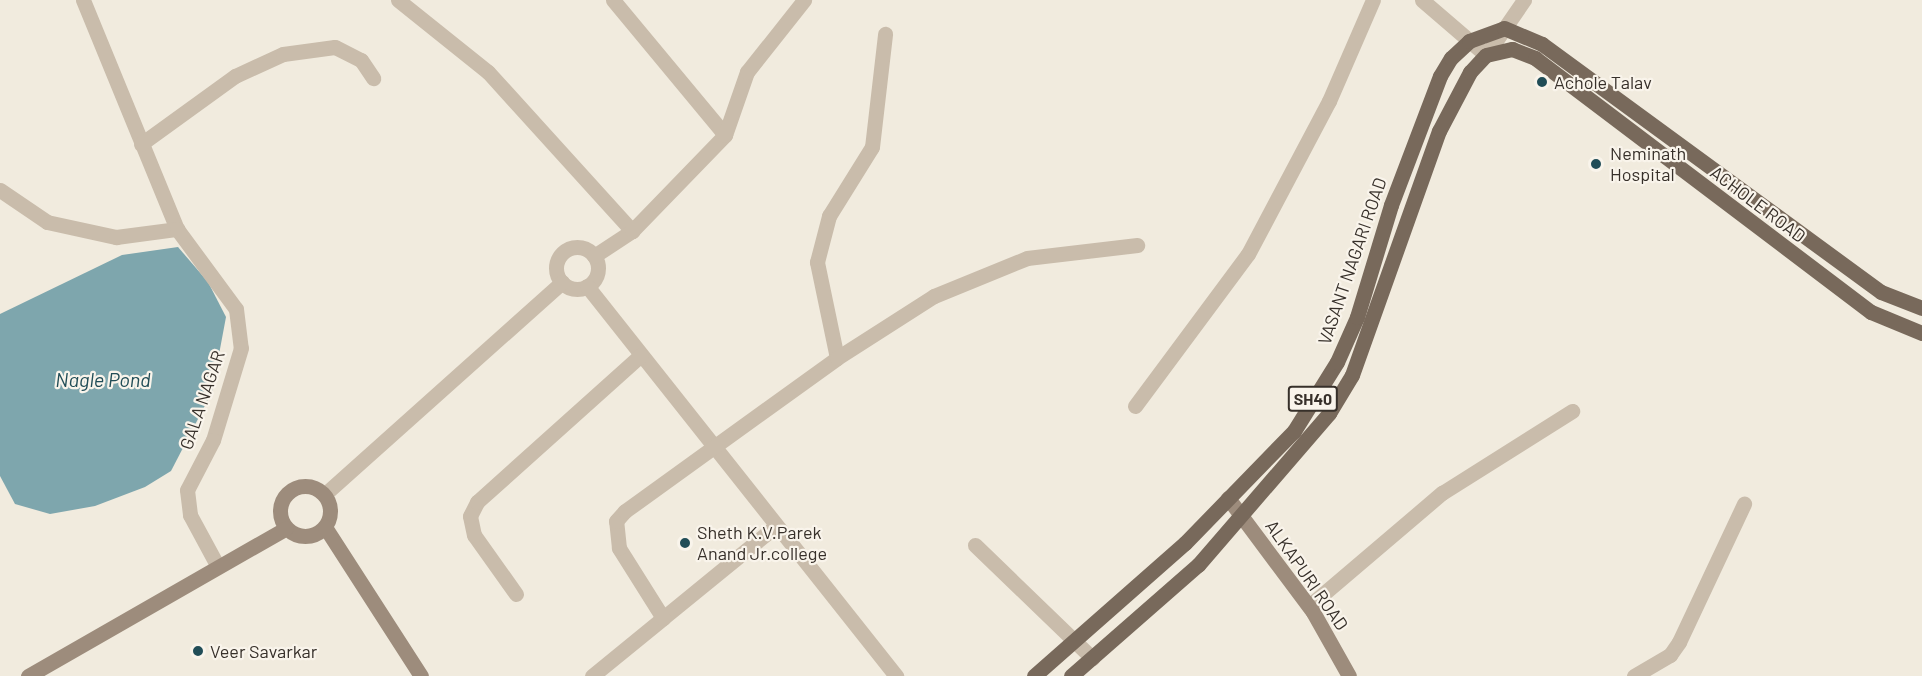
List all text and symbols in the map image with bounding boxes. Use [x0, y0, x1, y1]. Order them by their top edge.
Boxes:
place label: Achole Talav [1554, 71, 1652, 93]
marker: Achole Talav [1535, 75, 1549, 89]
place label: Neminath Hospital [1610, 143, 1686, 186]
marker: Neminath Hospital [1587, 155, 1605, 173]
street label: ACHOLE ROAD [1706, 161, 1810, 247]
street label: VASANT NAGARI ROAD [1313, 175, 1391, 347]
street label: GALA NAGAR [175, 348, 229, 452]
water label: Nagle Pond [55, 367, 151, 391]
road number: SH40 [1288, 386, 1338, 412]
street label: ALKAPURI ROAD [1261, 516, 1353, 634]
place label: Sheth K.V.Parek Anand Jr.college [697, 522, 827, 564]
marker: Sheth K.V.Parek Anand Jr.college [678, 536, 692, 550]
place label: Veer Savarkar [210, 640, 317, 662]
marker: Veer Savarkar [191, 644, 205, 658]

